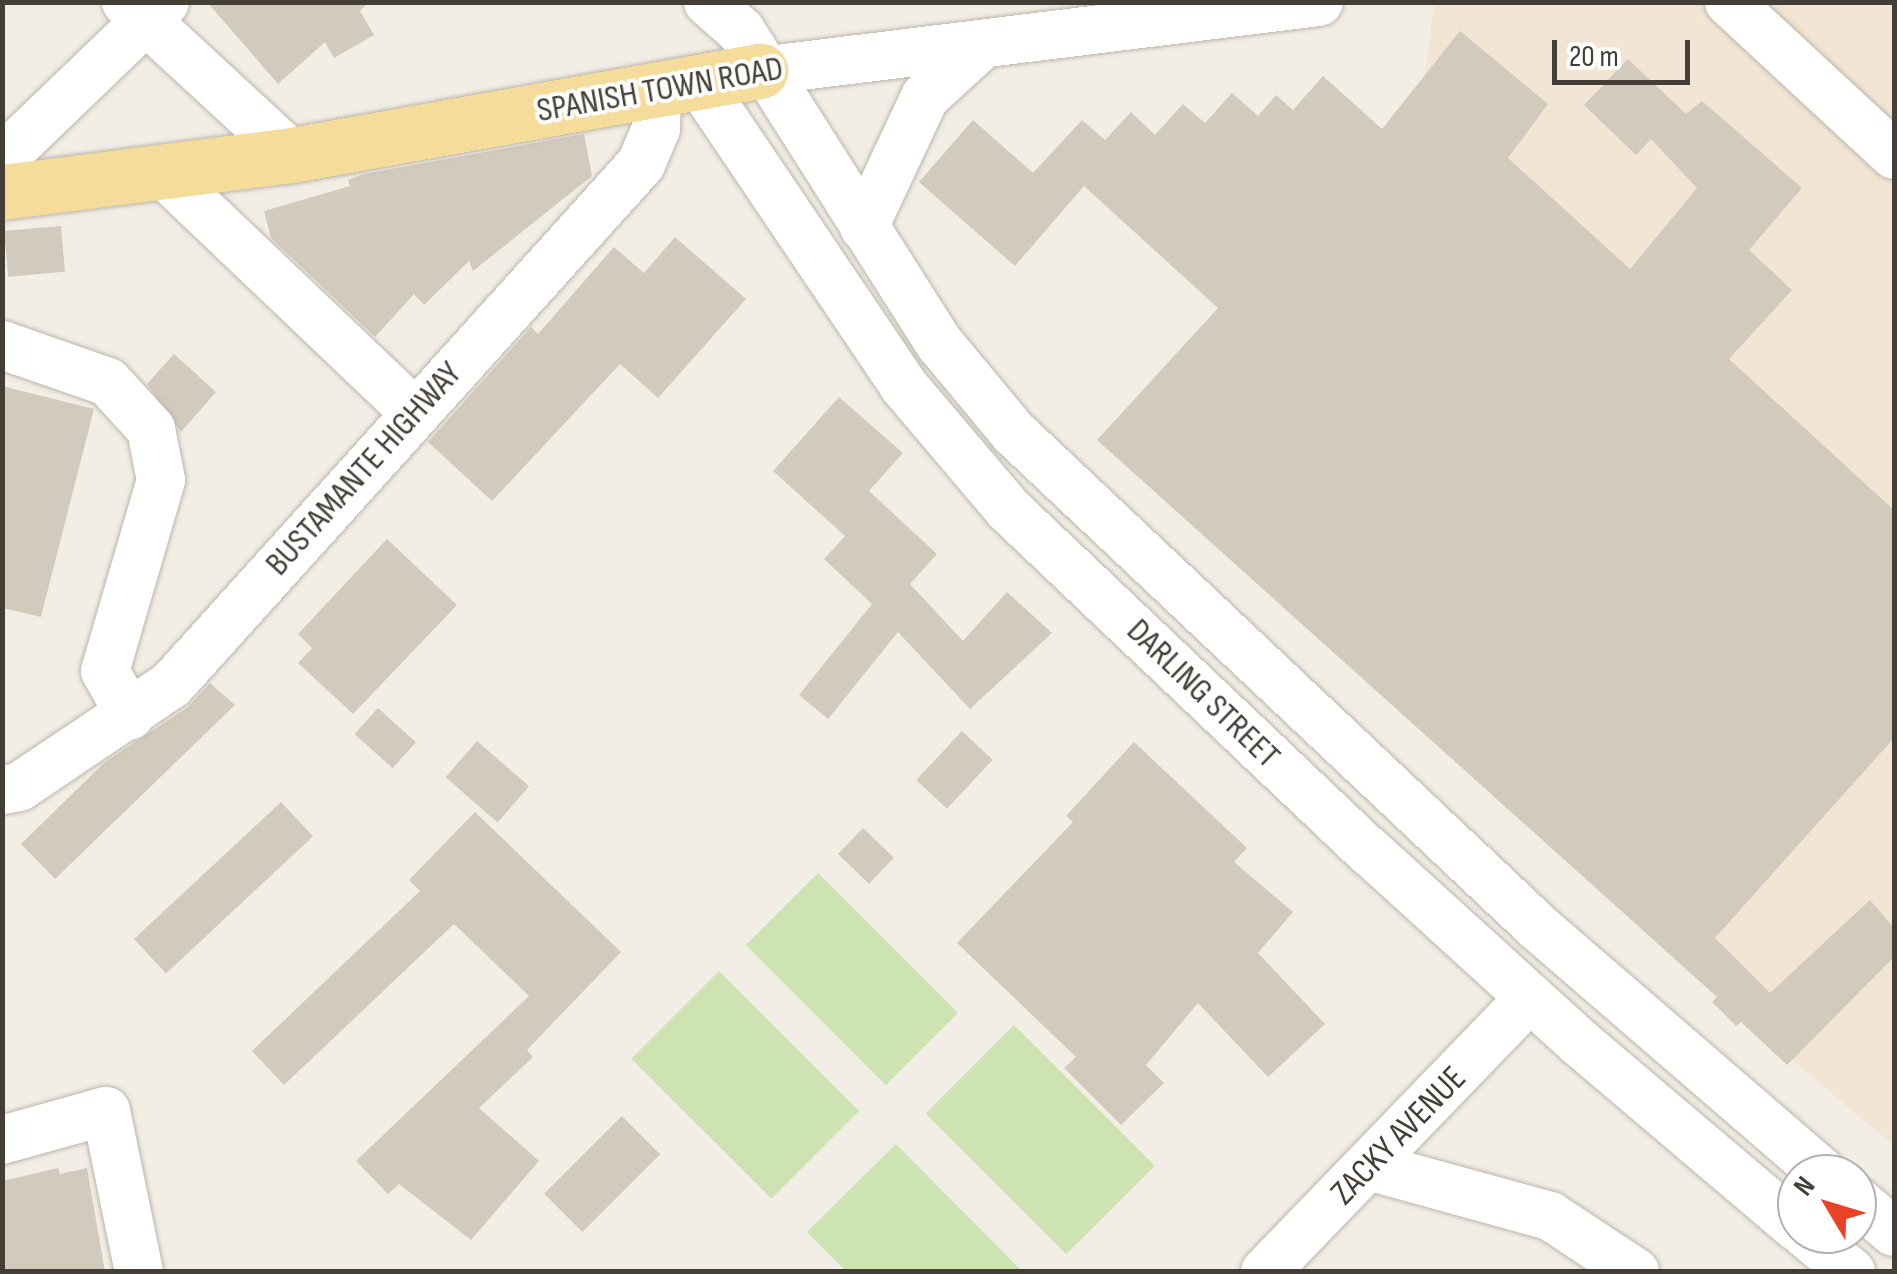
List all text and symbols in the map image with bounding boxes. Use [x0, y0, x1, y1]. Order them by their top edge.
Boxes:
scale bar [1557, 20, 1694, 82]
text: 20 m [1569, 39, 1619, 75]
street label: SPANISH TOWN ROAD [534, 48, 786, 132]
street label: BUSTAMANTE HIGHWAY [257, 353, 471, 585]
street label: DARLING STREET [1118, 610, 1288, 778]
street label: ZACKY AVENUE [1323, 1058, 1475, 1214]
north arrow [1777, 1154, 1877, 1254]
text: N [1787, 1170, 1822, 1203]

